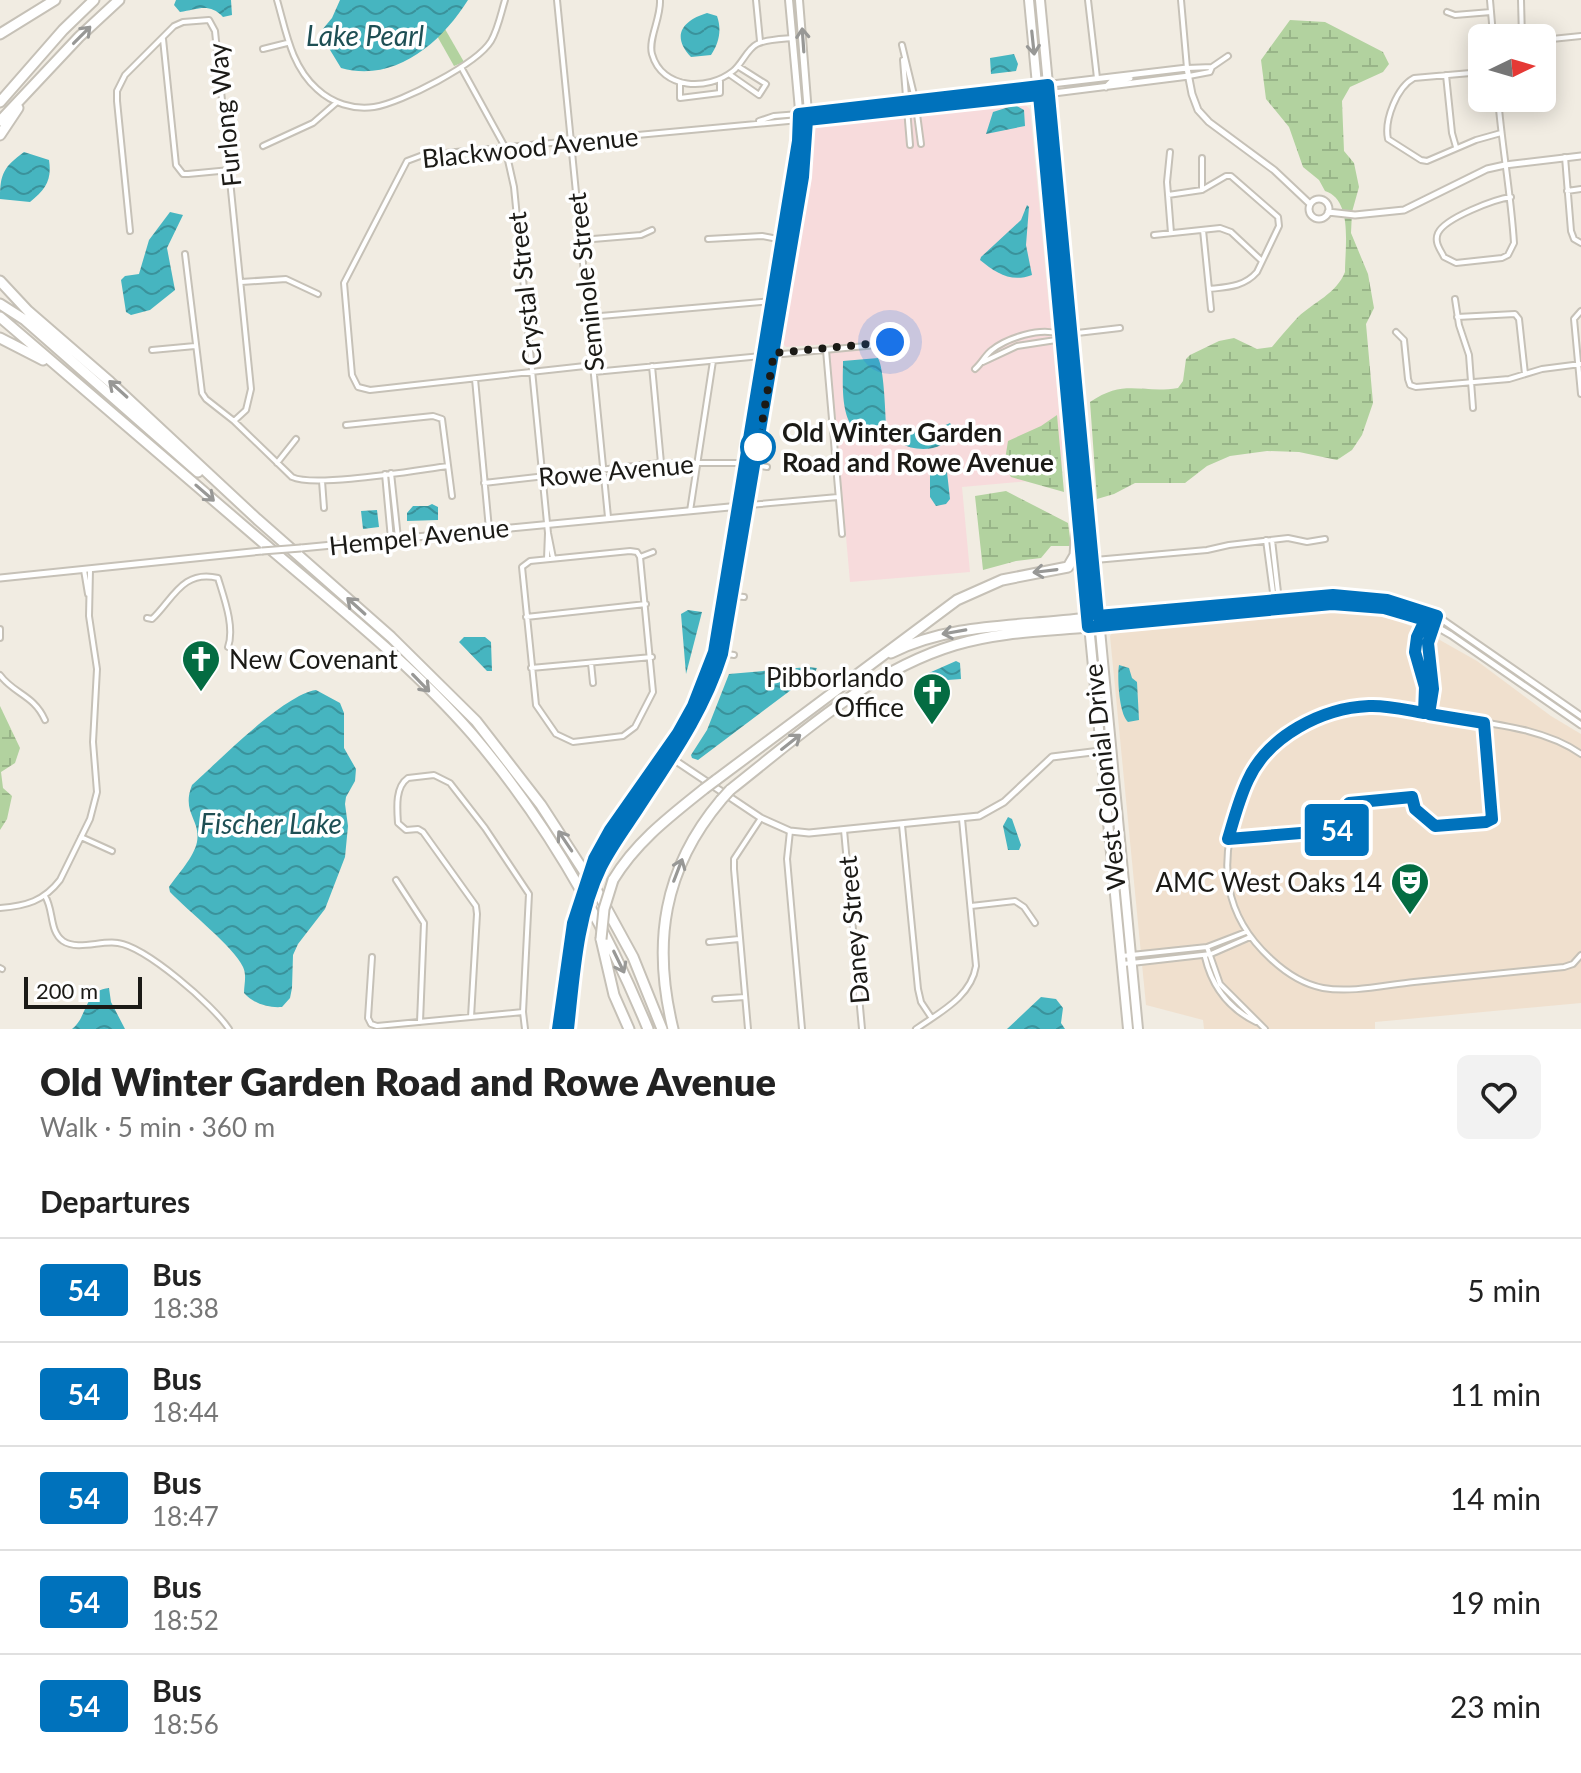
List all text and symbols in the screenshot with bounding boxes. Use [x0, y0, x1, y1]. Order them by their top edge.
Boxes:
water label: Lake Pearl [306, 18, 424, 52]
north arrow [1468, 24, 1556, 112]
map controls [1468, 24, 1556, 112]
one-way arrow [72, 25, 92, 44]
one-way arrow [795, 27, 810, 54]
one-way arrow [1026, 29, 1041, 56]
street label: Furlong Way [200, 41, 247, 188]
street label: Blackwood Avenue [420, 120, 640, 174]
street label: Seminole Street [560, 190, 610, 373]
street label: Crystal Street [500, 210, 548, 368]
your location [870, 322, 910, 362]
one-way arrow [109, 381, 129, 399]
place label: Old Winter Garden Road and Rowe Avenue [782, 416, 1054, 478]
marker: Old Winter Garden Road and Rowe Avenue [741, 430, 775, 464]
street label: Rowe Avenue [537, 447, 695, 493]
one-way arrow [194, 484, 215, 502]
street label: Hempel Avenue [327, 511, 511, 561]
one-way arrow [1033, 564, 1059, 579]
one-way arrow [347, 597, 367, 615]
one-way arrow [942, 625, 967, 640]
church icon: New Covenant [180, 638, 222, 693]
place label: New Covenant [229, 643, 399, 675]
place label: Pibborlando Office [766, 661, 904, 723]
street label: West Colonial Drive [1076, 662, 1132, 892]
church icon: Pibborlando Office [911, 671, 953, 726]
one-way arrow [412, 673, 431, 693]
one-way arrow [780, 733, 801, 751]
line badge: 54 [1301, 804, 1373, 856]
water label: Fischer Lake [200, 806, 342, 840]
text: 54 [1321, 813, 1353, 847]
one-way arrow [557, 831, 574, 853]
street label: Daney Street [831, 854, 875, 1005]
one-way arrow [672, 858, 686, 883]
theatre icon: AMC West Oaks 14 [1389, 861, 1431, 916]
place label: AMC West Oaks 14 [1155, 866, 1382, 898]
one-way arrow [612, 950, 628, 974]
scale bar [24, 973, 142, 1009]
text: 200 m [36, 977, 98, 1004]
button: heart [1457, 1055, 1541, 1139]
text: Old Winter Garden Road and Rowe Avenue [40, 1058, 776, 1104]
text: Walk · 5 min · 360 m [40, 1111, 275, 1143]
text: Departures [40, 1183, 190, 1219]
text: Bus [152, 1256, 202, 1292]
text: 5 min [1467, 1272, 1541, 1308]
text: 54 [68, 1273, 100, 1307]
text: 18:38 [152, 1292, 219, 1324]
text: Bus [152, 1360, 202, 1396]
text: 11 min [1450, 1376, 1541, 1412]
text: 54 [68, 1377, 100, 1411]
text: 18:44 [152, 1396, 219, 1428]
text: Bus [152, 1464, 202, 1500]
text: 14 min [1450, 1480, 1541, 1516]
text: 54 [68, 1481, 100, 1515]
text: 18:47 [152, 1500, 219, 1532]
text: Bus [152, 1568, 202, 1604]
text: 19 min [1450, 1584, 1541, 1620]
text: 54 [68, 1585, 100, 1619]
text: 18:52 [152, 1604, 219, 1636]
text: Bus [152, 1672, 202, 1708]
text: 23 min [1450, 1688, 1541, 1724]
text: 54 [68, 1689, 100, 1723]
text: 18:56 [152, 1708, 219, 1740]

